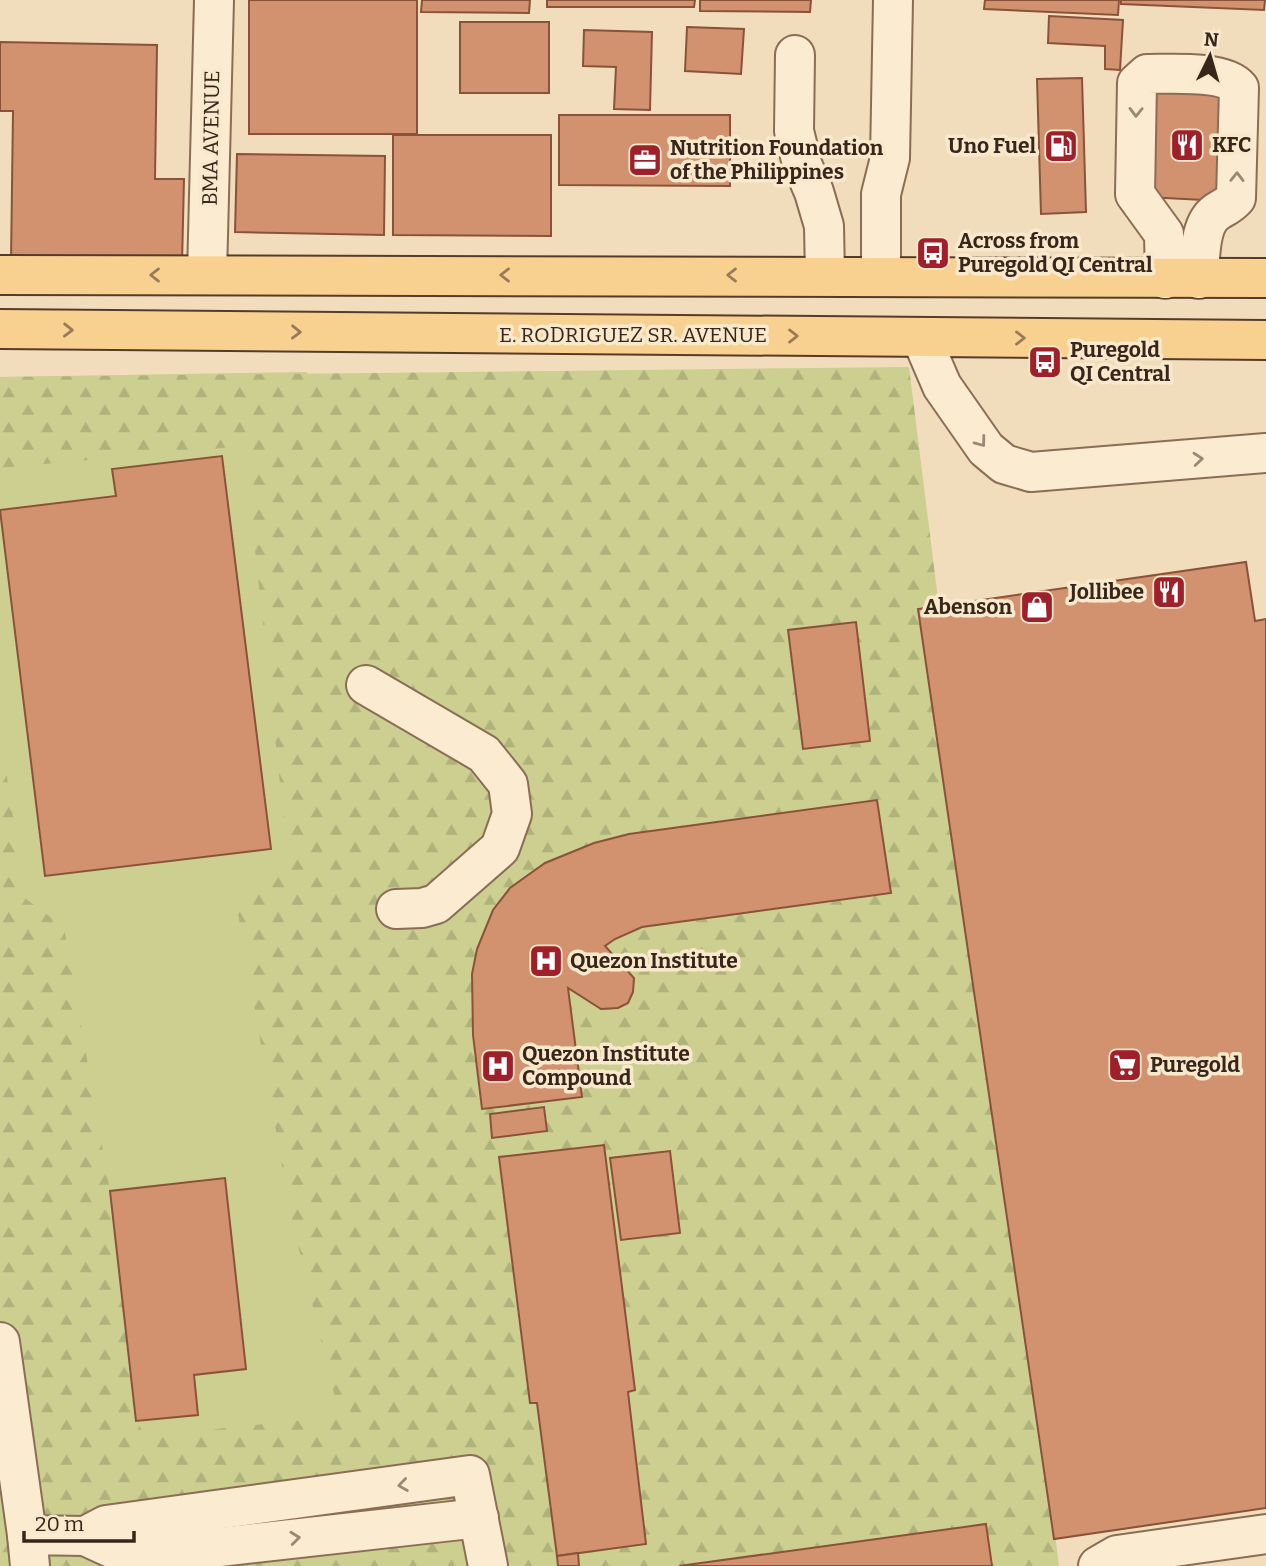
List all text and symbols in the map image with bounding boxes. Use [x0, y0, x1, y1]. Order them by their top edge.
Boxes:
north arrow [1175, 21, 1245, 91]
text: N [1203, 27, 1220, 52]
street label: BMA AVENUE [197, 70, 225, 206]
one-way arrow [1128, 107, 1144, 118]
restaurant icon: KFC [1168, 126, 1206, 164]
fuel station icon: Uno Fuel [1042, 127, 1080, 165]
place label: KFC [1212, 132, 1251, 158]
place label: Uno Fuel [948, 133, 1036, 159]
place label: Nutrition Foundation of the Philippines [670, 135, 884, 185]
office icon: Nutrition Foundation of the Philippines [626, 141, 664, 179]
one-way arrow [1230, 171, 1245, 182]
place label: Across from Puregold QI Central [958, 228, 1153, 278]
bus stop icon: Across from Puregold QI Central [914, 234, 952, 272]
one-way arrow [149, 267, 160, 283]
one-way arrow [499, 267, 510, 283]
one-way arrow [727, 267, 737, 283]
one-way arrow [63, 322, 74, 337]
street label: E. RODRIGUEZ SR. AVENUE [499, 322, 767, 348]
one-way arrow [291, 324, 301, 340]
one-way arrow [788, 328, 798, 344]
one-way arrow [1015, 330, 1026, 346]
place label: Puregold QI Central [1070, 337, 1171, 387]
bus stop icon: Puregold QI Central [1026, 343, 1064, 381]
one-way arrow [973, 434, 986, 446]
one-way arrow [1193, 452, 1204, 467]
restaurant icon: Jollibee [1150, 573, 1188, 611]
place label: Jollibee [1069, 579, 1144, 605]
shop icon: Abenson [1018, 588, 1056, 626]
place label: Abenson [924, 594, 1012, 620]
hospital icon: Quezon Institute [527, 942, 565, 980]
place label: Quezon Institute [570, 948, 738, 974]
place label: Quezon Institute Compound [522, 1041, 690, 1091]
supermarket icon: Puregold [1106, 1046, 1144, 1084]
hospital icon: Quezon Institute Compound [479, 1047, 517, 1085]
place label: Puregold [1150, 1052, 1240, 1078]
one-way arrow [397, 1477, 409, 1492]
scale bar [24, 1500, 135, 1544]
text: 20 m [35, 1511, 84, 1537]
one-way arrow [289, 1530, 300, 1545]

